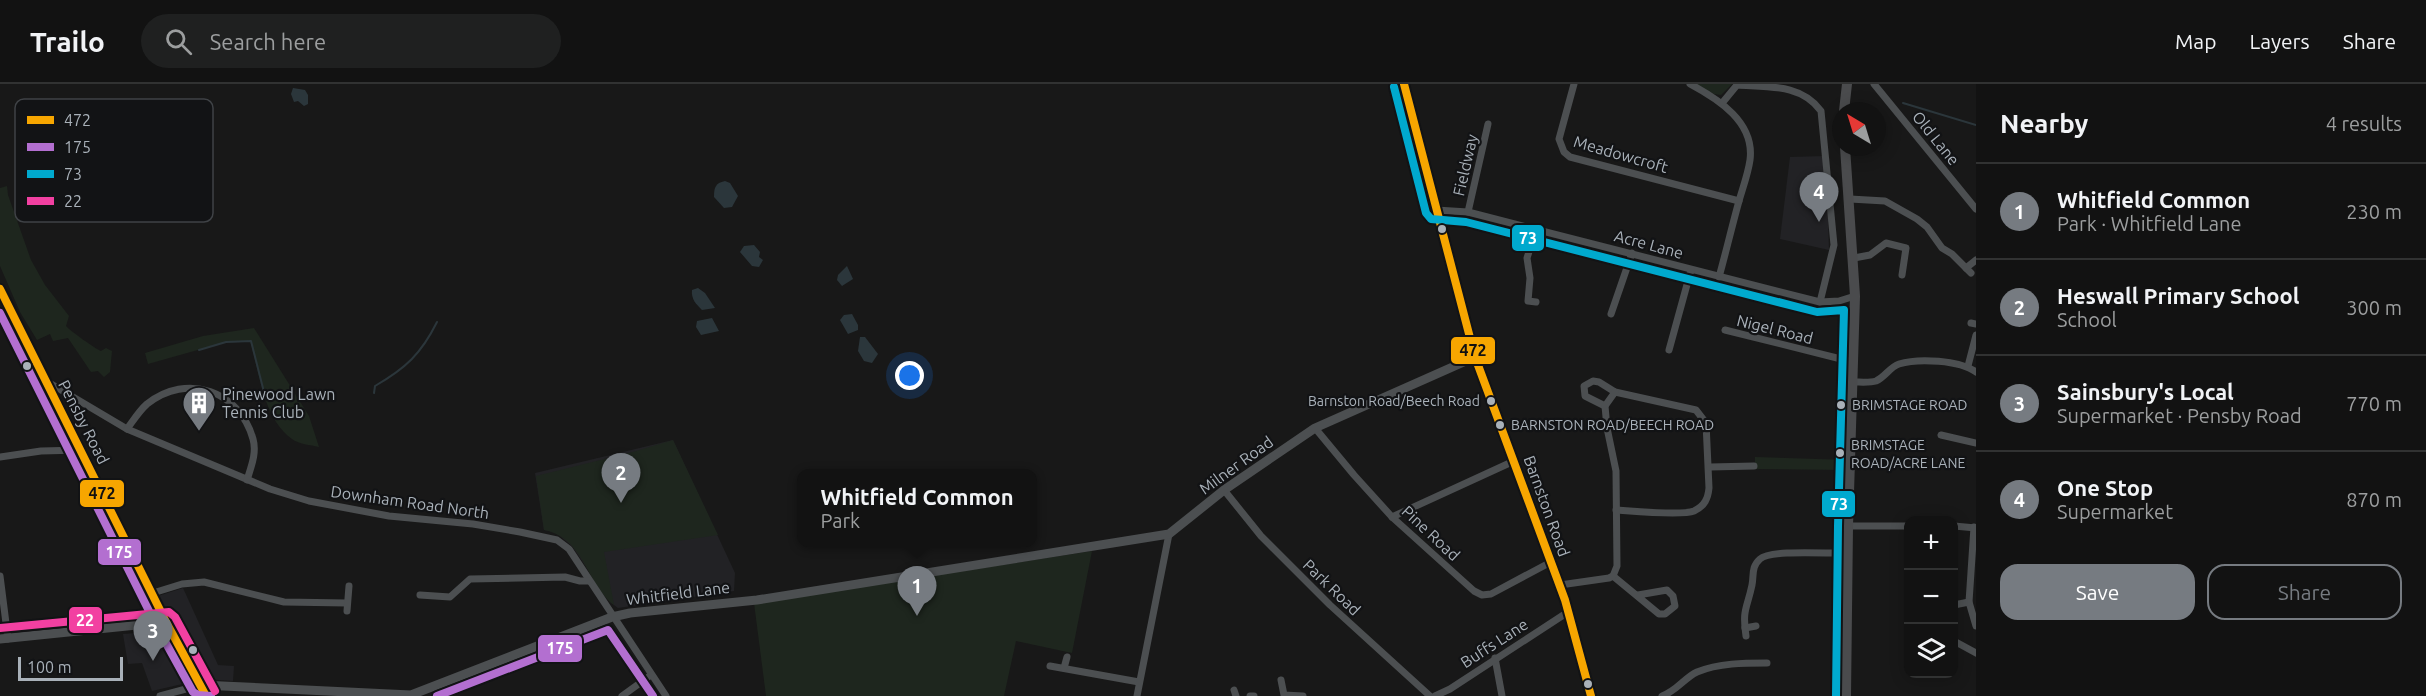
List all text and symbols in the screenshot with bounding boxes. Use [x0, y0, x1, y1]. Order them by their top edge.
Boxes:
search box [141, 14, 561, 68]
icon: search [162, 25, 195, 58]
text: Trailo [30, 26, 105, 57]
text: Search here [210, 29, 326, 54]
text: Map [2175, 29, 2216, 53]
text: Layers [2249, 29, 2310, 53]
text: Share [2343, 29, 2396, 53]
legend [15, 99, 213, 222]
north arrow [1832, 102, 1886, 156]
street label: Old Lane [1909, 107, 1963, 169]
text: Nearby [2000, 109, 2088, 138]
text: 472 [64, 111, 91, 129]
text: 4 results [2326, 112, 2402, 135]
street label: Fieldway [1449, 132, 1481, 198]
street label: Meadowcroft [1572, 132, 1671, 176]
text: 175 [64, 138, 91, 156]
text: 73 [64, 165, 82, 183]
pin: 4 [1800, 172, 1838, 222]
text: Whitfield Common [2057, 187, 2250, 212]
text: 22 [64, 192, 82, 210]
text: 1 [2014, 200, 2025, 223]
text: 230 m [2346, 200, 2402, 223]
text: Park · Whitfield Lane [2057, 212, 2241, 235]
unlabelled marker [1436, 223, 1448, 235]
line badge: 73 [1511, 224, 1545, 252]
street label: Acre Lane [1613, 226, 1685, 262]
text: 73 [1519, 229, 1537, 247]
text: Heswall Primary School [2057, 283, 2299, 308]
text: 2 [2014, 296, 2025, 319]
text: 300 m [2346, 296, 2402, 319]
text: School [2057, 308, 2117, 331]
street label: Nigel Road [1735, 311, 1815, 347]
line badge: 472 [1450, 336, 1496, 365]
text: 472 [1459, 341, 1487, 359]
unlabelled marker [21, 360, 33, 372]
your location [895, 361, 924, 390]
street label: Pensby Road [55, 377, 113, 467]
text: Sainsbury's Local [2057, 379, 2234, 404]
building icon: Pinewood Lawn Tennis Club [181, 385, 217, 432]
place label: Pinewood Lawn Tennis Club [222, 385, 336, 421]
text: 3 [2014, 392, 2025, 415]
text: 770 m [2346, 392, 2402, 415]
place label: Barnston Road/Beech Road [1308, 393, 1480, 409]
marker: Barnston Road/Beech Road [1485, 395, 1497, 407]
place label: BRIMSTAGE ROAD [1852, 397, 1968, 413]
marker: BRIMSTAGE ROAD [1835, 399, 1847, 411]
text: Supermarket · Pensby Road [2057, 404, 2302, 427]
place label: BARNSTON ROAD/BEECH ROAD [1511, 417, 1714, 433]
marker: BARNSTON ROAD/BEECH ROAD [1494, 419, 1506, 431]
street label: Milner Road [1196, 432, 1276, 498]
place label: BRIMSTAGE ROAD/ACRE LANE [1851, 437, 1965, 471]
marker: BRIMSTAGE ROAD/ACRE LANE [1834, 447, 1846, 459]
street label: Barnston Road [1520, 453, 1574, 559]
pin: 2 [602, 454, 640, 503]
popup [797, 469, 1037, 547]
text: One Stop [2057, 475, 2153, 500]
line badge: 472 [79, 479, 125, 508]
street label: Downham Road North [330, 482, 490, 522]
text: 472 [88, 484, 116, 502]
text: Whitfield Common [820, 484, 1014, 509]
text: 4 [2014, 488, 2025, 511]
text: 870 m [2346, 488, 2402, 511]
line badge: 73 [1821, 490, 1856, 518]
text: 73 [1830, 495, 1848, 513]
text: Supermarket [2057, 500, 2173, 523]
street label: Pine Road [1399, 502, 1463, 564]
text: Park [820, 509, 860, 532]
map controls [1904, 516, 1958, 678]
button: + [1904, 516, 1958, 570]
line badge: 175 [97, 538, 142, 566]
text: 175 [105, 543, 133, 561]
street label: Park Road [1300, 555, 1364, 619]
button: Save [2000, 564, 2195, 620]
button: Share [2207, 564, 2402, 620]
pin: 1 [898, 566, 936, 616]
button: − [1904, 570, 1958, 624]
street label: Whitfield Lane [625, 578, 731, 608]
line badge: 22 [68, 606, 103, 634]
text: 22 [76, 611, 94, 629]
pin: 3 [134, 612, 172, 661]
street label: Buffs Lane [1457, 615, 1531, 671]
button: layers [1904, 624, 1958, 678]
line badge: 175 [537, 634, 583, 663]
text: 175 [546, 639, 574, 657]
unlabelled marker [187, 644, 199, 656]
scale bar [18, 654, 123, 682]
text: 100 m [27, 658, 72, 676]
unlabelled marker [1582, 678, 1594, 690]

